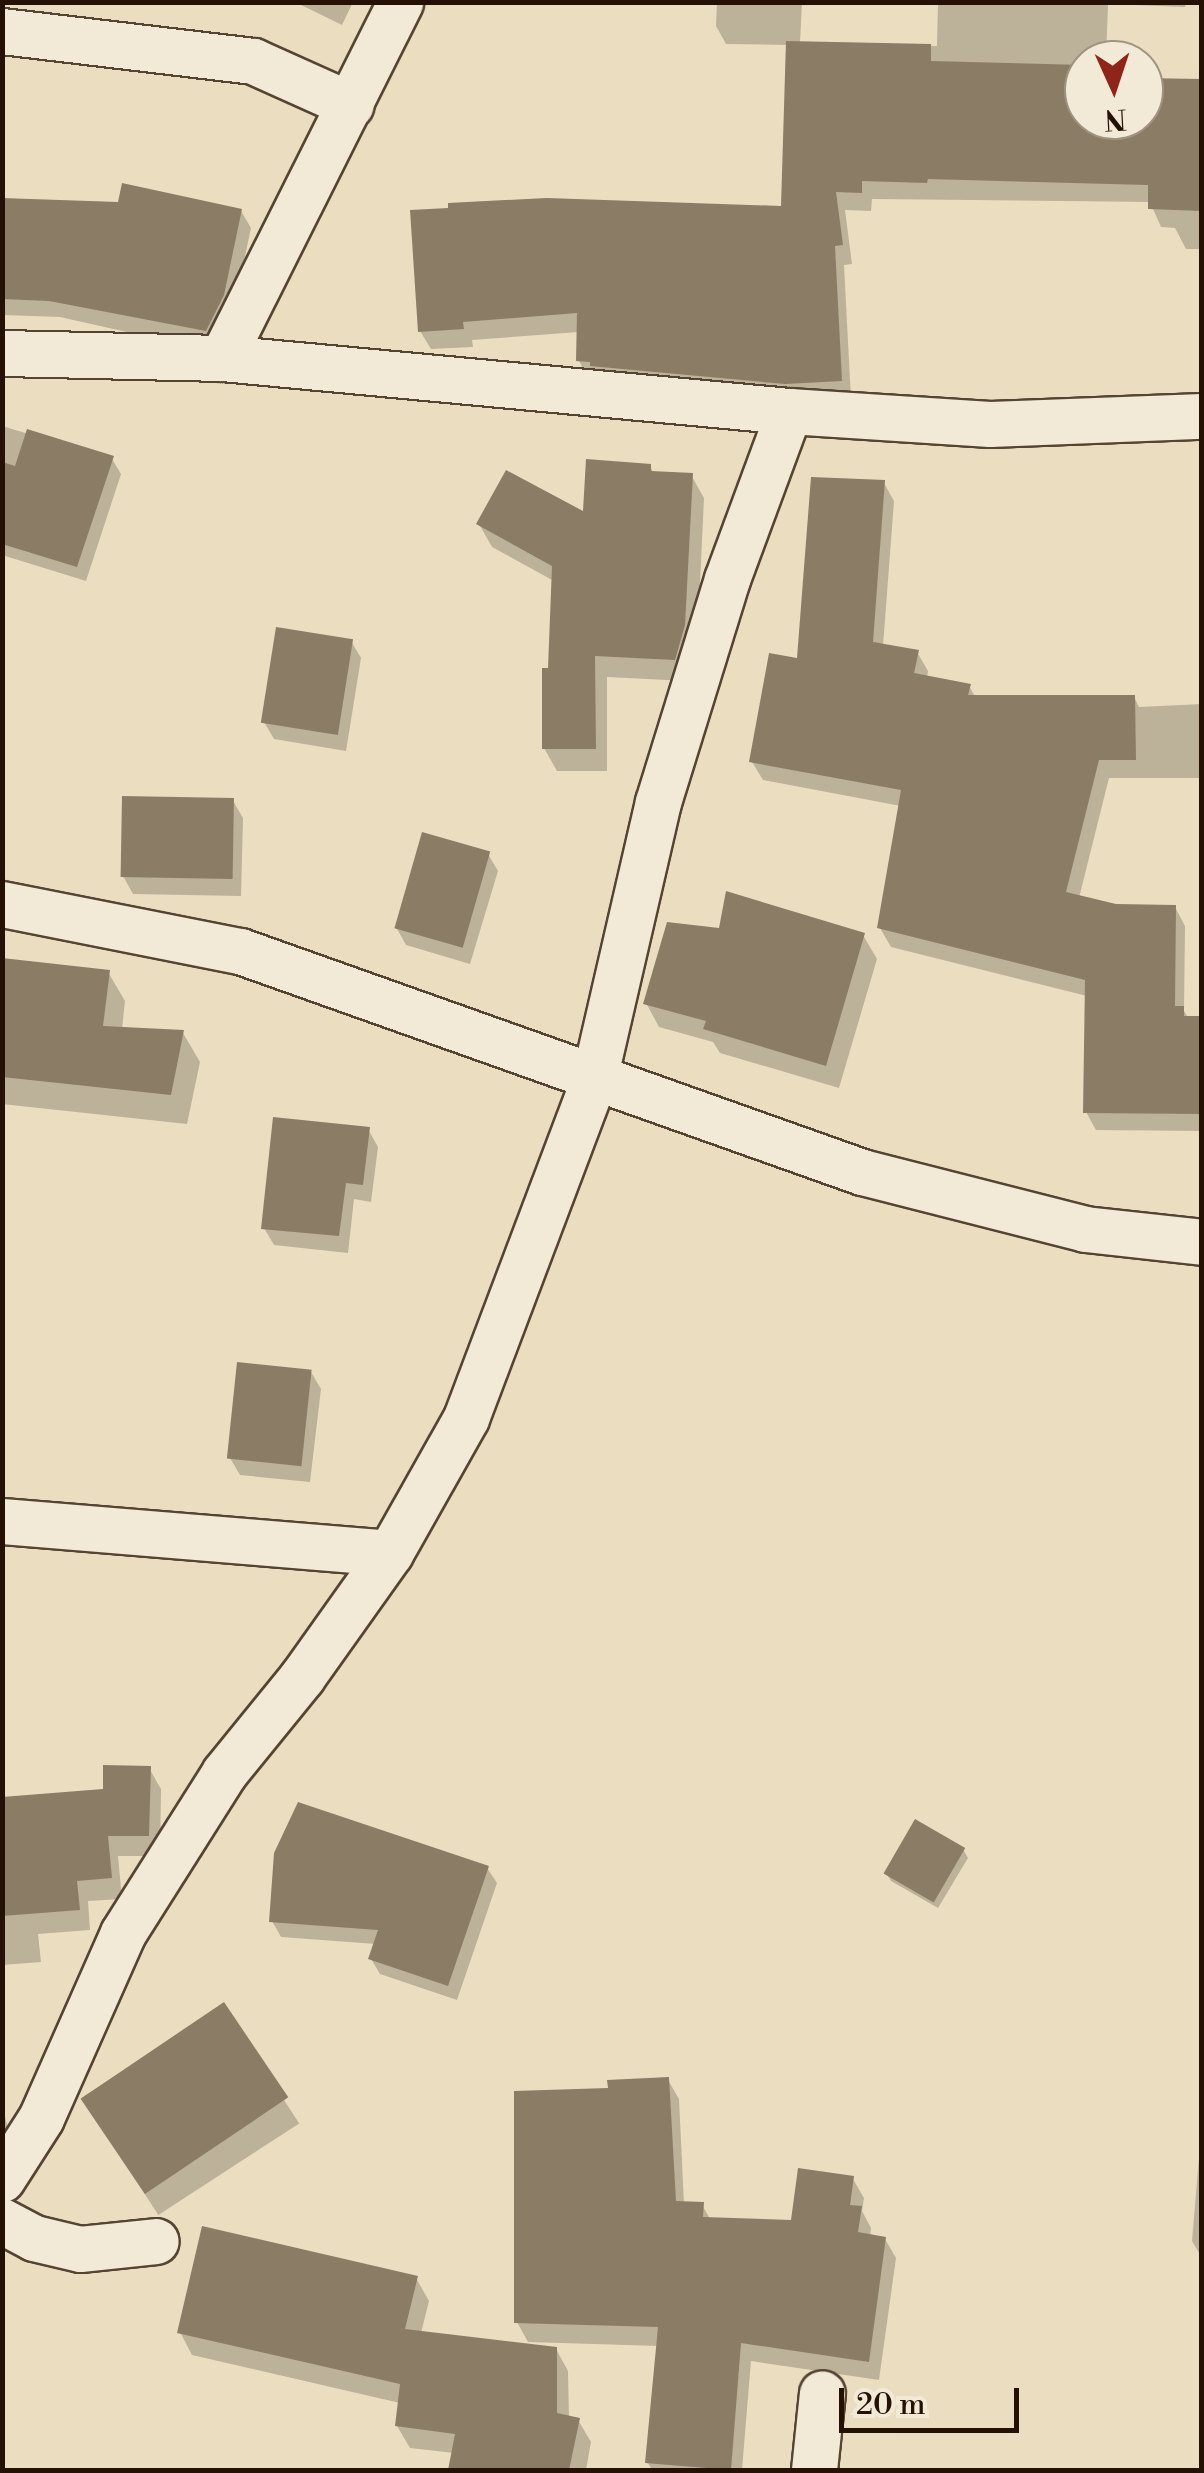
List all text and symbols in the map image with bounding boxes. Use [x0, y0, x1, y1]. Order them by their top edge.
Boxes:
north arrow [1064, 40, 1164, 140]
text: N [1104, 100, 1127, 137]
scale bar [844, 2368, 1024, 2430]
text: 20 m [856, 2386, 925, 2424]

